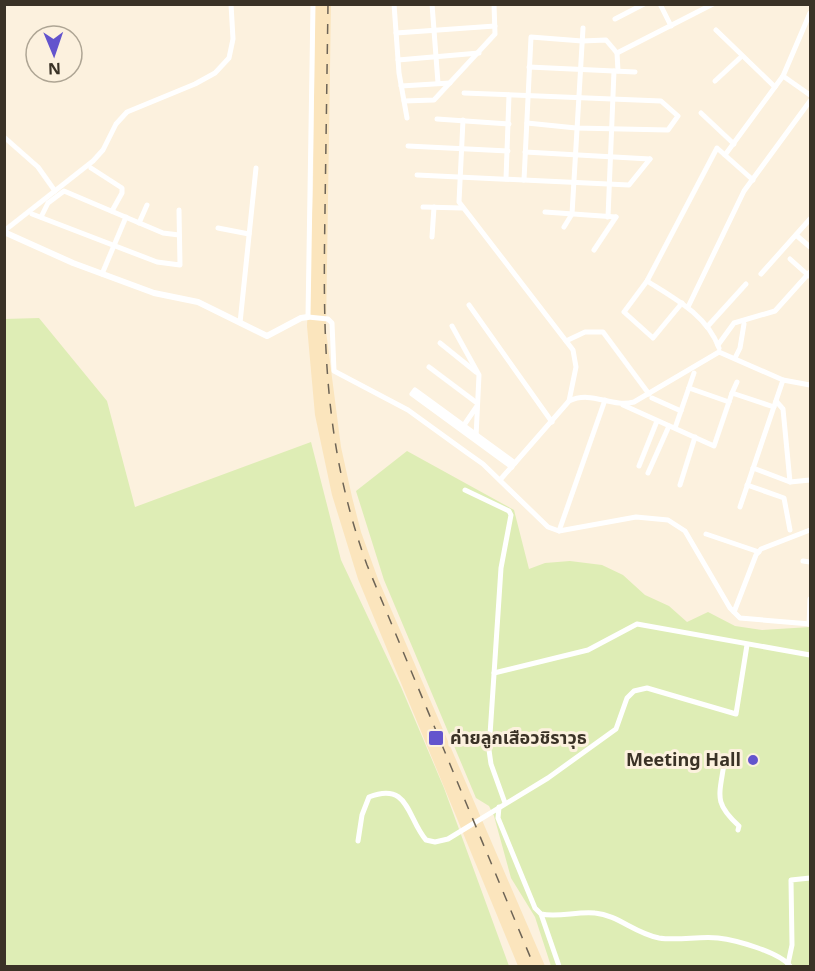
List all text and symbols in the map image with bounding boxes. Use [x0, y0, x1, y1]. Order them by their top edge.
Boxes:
north arrow [24, 24, 84, 84]
text: N [48, 56, 61, 80]
place label: ค่ายลูกเสือวชิราวุธ [450, 725, 587, 752]
marker: ค่ายลูกเสือวชิราวุธ [427, 729, 445, 747]
place label: Meeting Hall [626, 747, 741, 774]
marker: Meeting Hall [746, 753, 760, 767]

